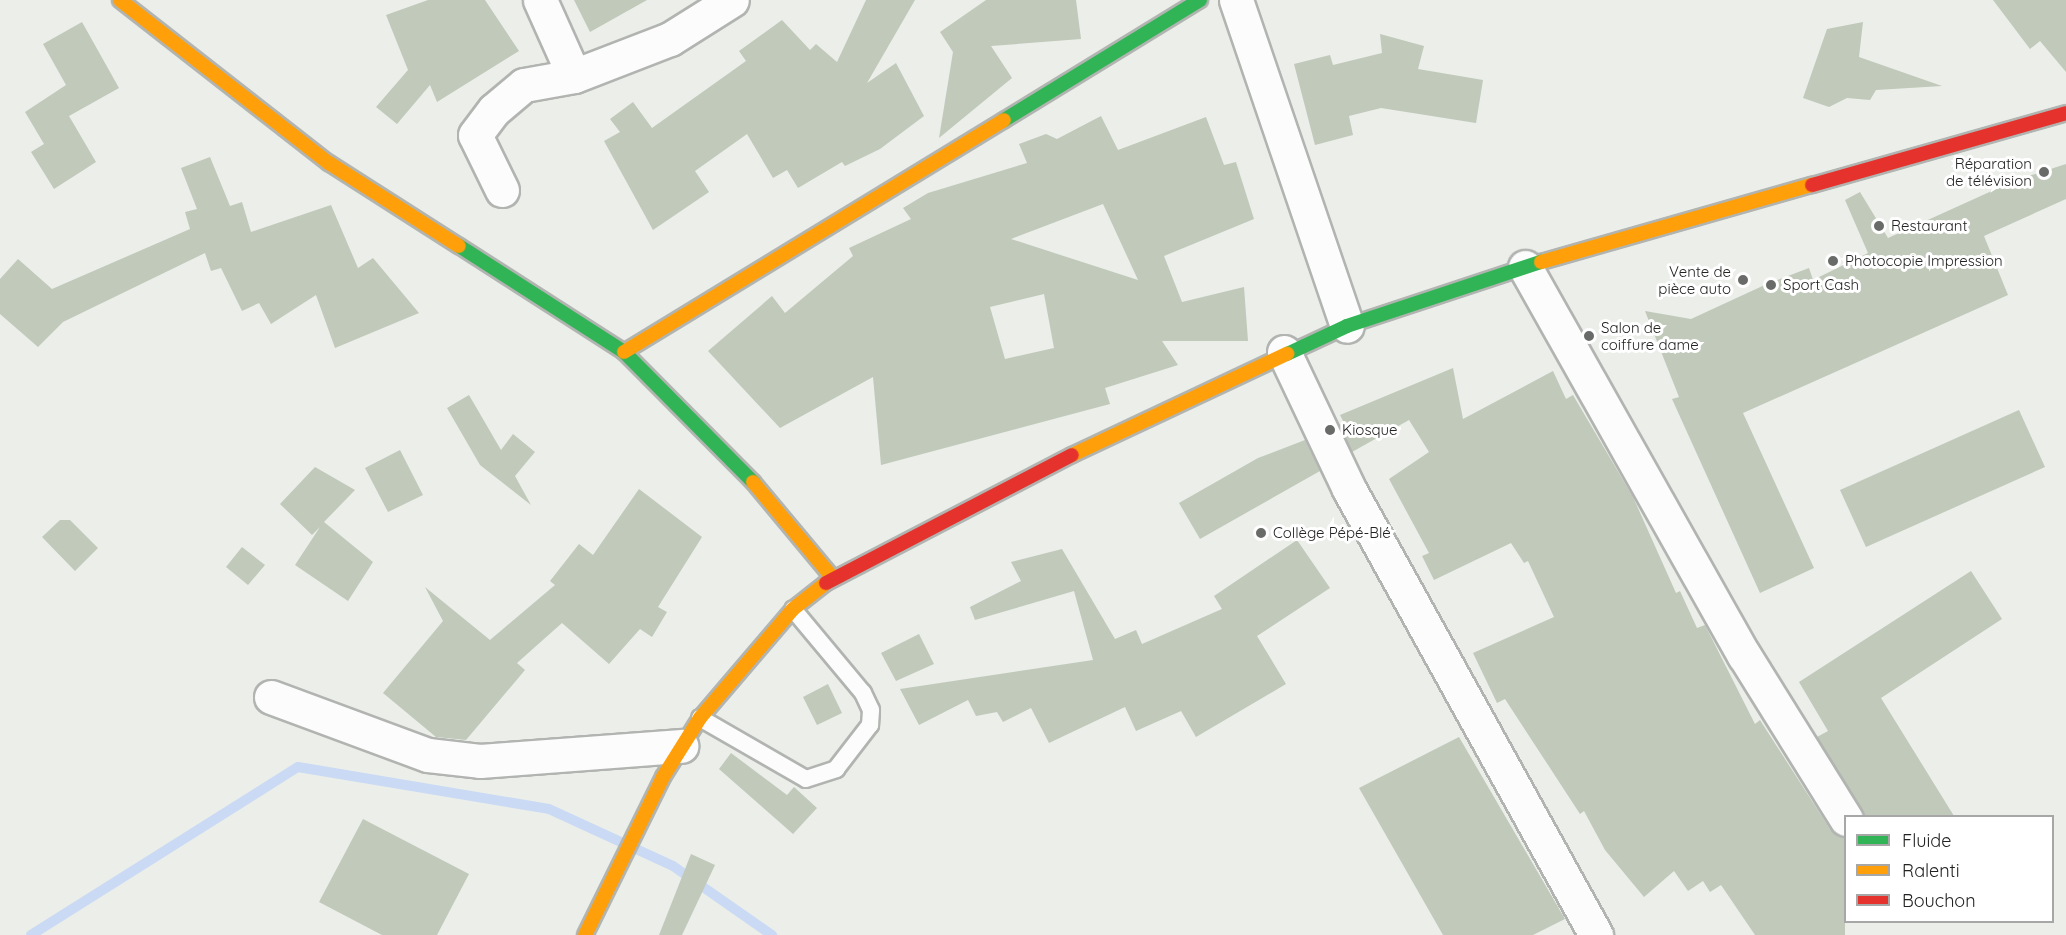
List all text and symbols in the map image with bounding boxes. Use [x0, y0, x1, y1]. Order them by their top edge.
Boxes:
place label: Réparation de télévision [1946, 154, 2032, 189]
marker: Réparation de télévision [2037, 165, 2051, 179]
place label: Restaurant [1891, 217, 1967, 235]
marker: Restaurant [1872, 219, 1886, 233]
place label: Photocopie Impression [1845, 252, 2003, 270]
marker: Photocopie Impression [1826, 254, 1840, 268]
place label: Vente de pièce auto [1658, 262, 1731, 297]
marker: Vente de pièce auto [1736, 273, 1750, 287]
place label: Sport Cash [1783, 276, 1859, 294]
marker: Sport Cash [1764, 278, 1778, 292]
place label: Salon de coiffure dame [1601, 318, 1699, 353]
marker: Salon de coiffure dame [1582, 329, 1596, 343]
place label: Kiosque [1342, 421, 1398, 439]
marker: Kiosque [1323, 423, 1337, 437]
place label: Collège Pépé-Blé [1273, 524, 1391, 542]
marker: Collège Pépé-Blé [1254, 526, 1268, 540]
legend [1844, 815, 2054, 923]
text: Fluide [1902, 829, 1951, 852]
text: Ralenti [1902, 859, 1960, 882]
text: Bouchon [1902, 889, 1976, 912]

